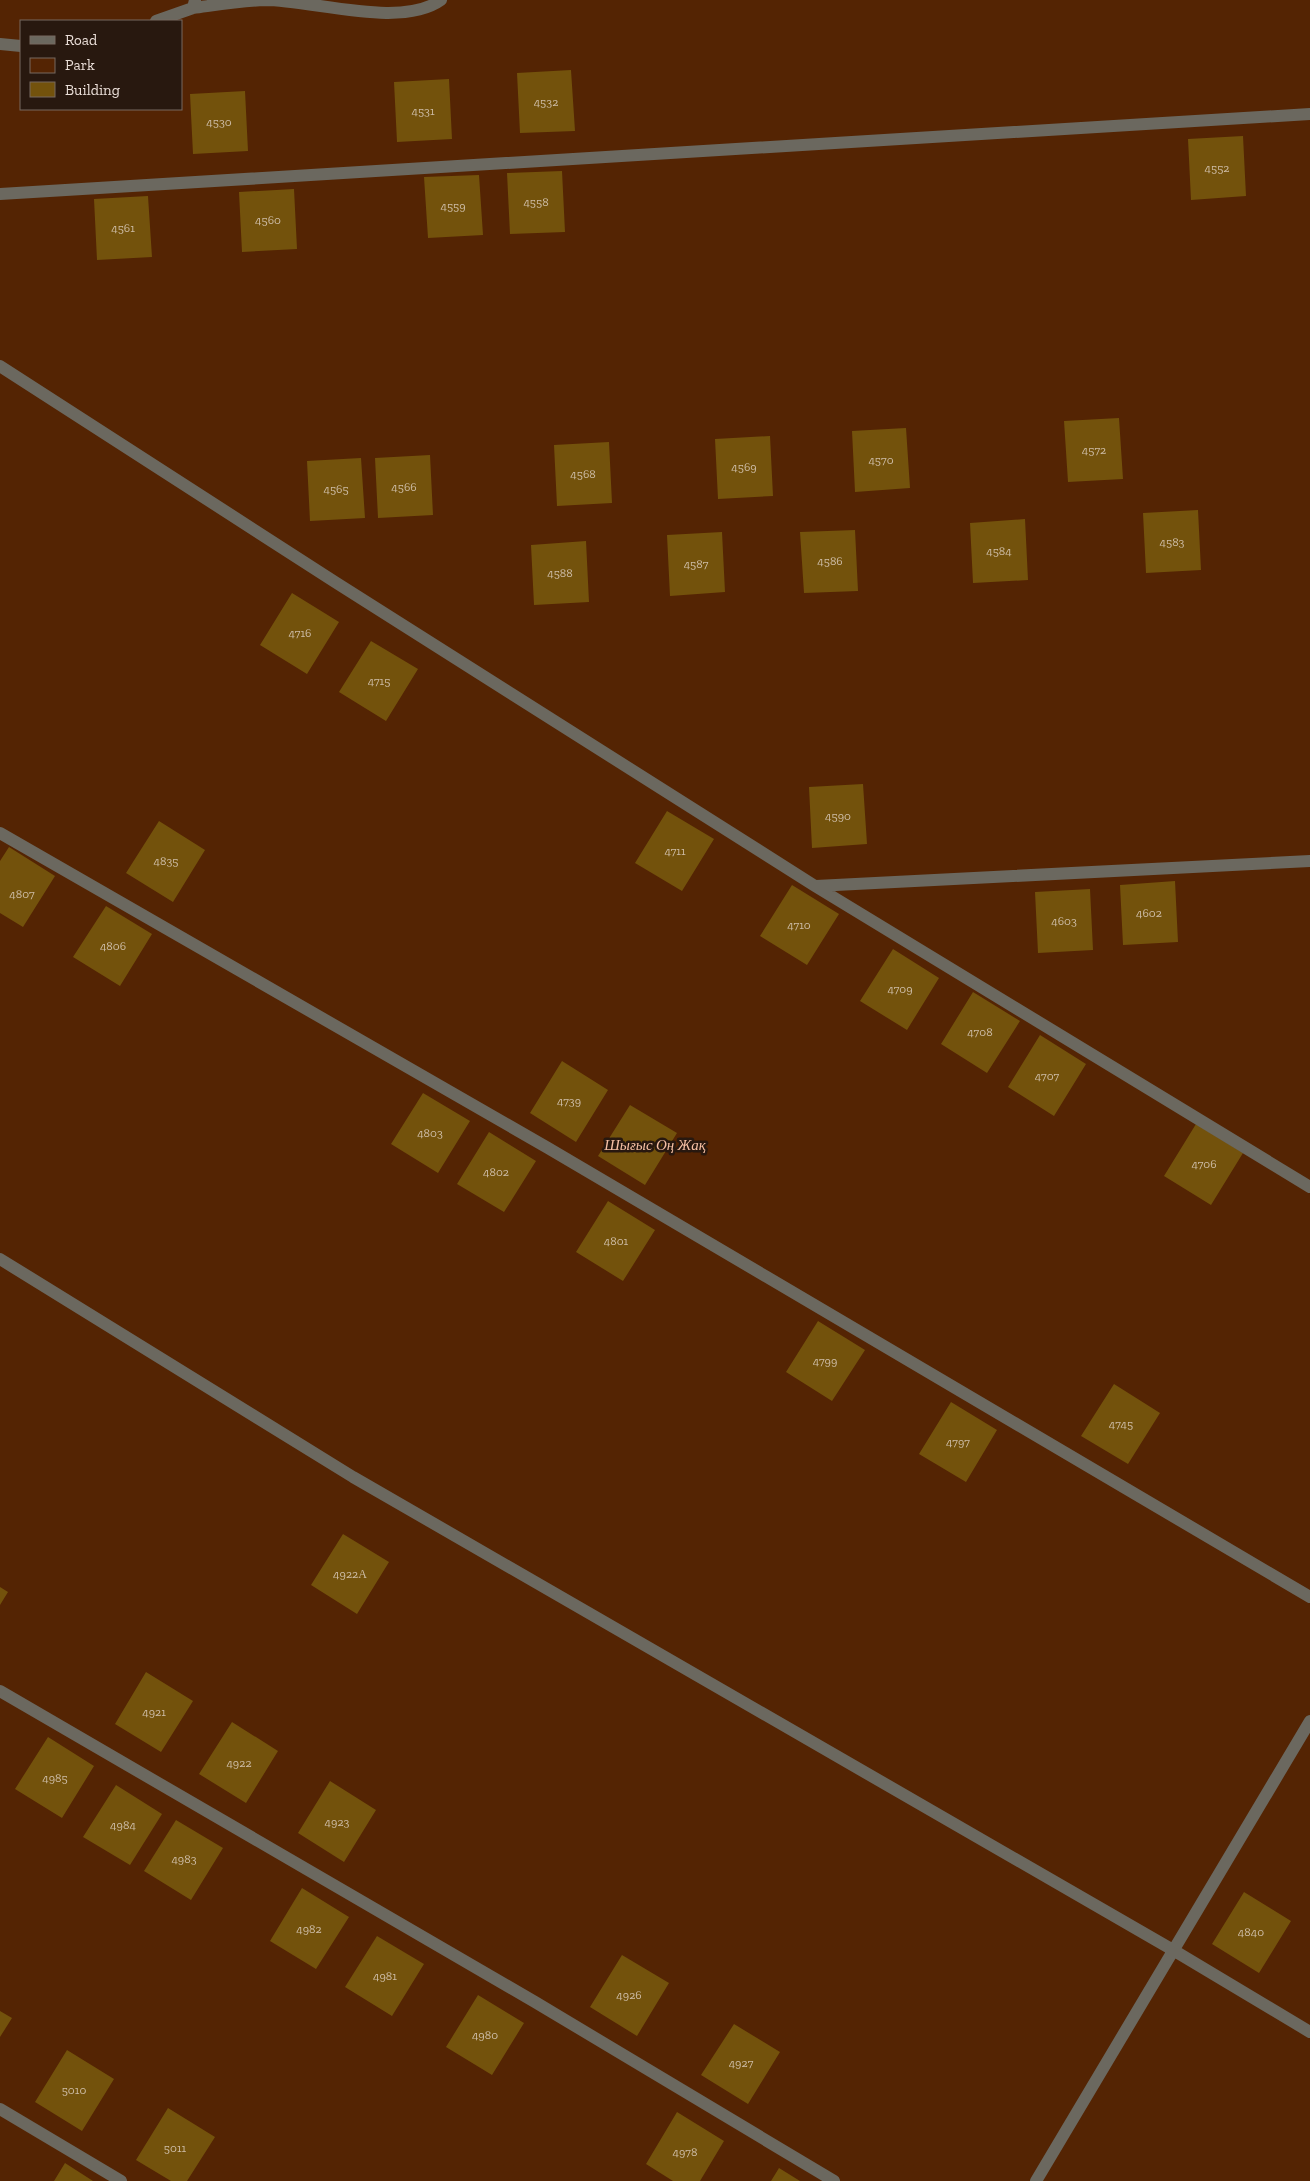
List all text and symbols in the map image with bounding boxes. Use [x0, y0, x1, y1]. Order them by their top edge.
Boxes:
legend [20, 20, 182, 110]
text: Road [65, 31, 98, 49]
text: Park [65, 56, 95, 74]
text: Building [65, 81, 120, 99]
house number: 4532 [534, 95, 558, 109]
house number: 4531 [411, 104, 435, 118]
house number: 4530 [206, 115, 232, 129]
house number: 4552 [1205, 161, 1229, 175]
house number: 4558 [523, 195, 549, 209]
house number: 4559 [440, 199, 466, 213]
house number: 4560 [255, 213, 281, 227]
house number: 4561 [111, 221, 135, 235]
house number: 4572 [1082, 443, 1106, 457]
house number: 4570 [868, 453, 894, 467]
house number: 4569 [731, 460, 757, 474]
house number: 4568 [570, 467, 596, 481]
house number: 4566 [391, 480, 417, 494]
house number: 4565 [323, 482, 349, 496]
house number: 4583 [1160, 535, 1185, 549]
house number: 4584 [986, 544, 1012, 558]
house number: 4586 [817, 554, 843, 568]
house number: 4587 [684, 557, 709, 571]
house number: 4588 [547, 566, 573, 580]
house number: 4716 [289, 626, 311, 640]
house number: 4715 [368, 674, 390, 688]
house number: 4590 [825, 809, 851, 823]
house number: 4711 [664, 844, 686, 858]
house number: 4835 [154, 854, 178, 868]
house number: 4807 [9, 887, 35, 901]
house number: 4602 [1136, 906, 1162, 920]
house number: 4603 [1051, 914, 1077, 928]
house number: 4710 [787, 918, 811, 932]
house number: 4806 [100, 939, 126, 953]
house number: 4709 [887, 982, 913, 996]
house number: 4708 [967, 1025, 993, 1039]
house number: 4707 [1035, 1069, 1060, 1083]
house number: 4739 [557, 1094, 581, 1108]
house number: 4803 [417, 1126, 443, 1140]
park label: Шығыс Оң Жақ [603, 1136, 707, 1154]
house number: 4706 [1191, 1157, 1217, 1171]
house number: 4802 [483, 1165, 509, 1179]
house number: 4801 [604, 1234, 629, 1248]
house number: 4799 [813, 1354, 837, 1368]
house number: 4745 [1109, 1417, 1133, 1431]
house number: 4797 [946, 1435, 970, 1449]
house number: 4922А [333, 1567, 367, 1581]
house number: 4921 [142, 1705, 166, 1719]
house number: 4922 [226, 1756, 252, 1770]
house number: 4985 [42, 1771, 68, 1785]
house number: 4923 [325, 1815, 350, 1829]
house number: 4984 [110, 1818, 136, 1832]
house number: 4983 [171, 1852, 197, 1866]
house number: 4982 [296, 1922, 322, 1936]
house number: 4840 [1238, 1925, 1264, 1939]
house number: 4981 [373, 1969, 397, 1983]
house number: 4926 [616, 1988, 642, 2002]
house number: 4980 [472, 2028, 498, 2042]
house number: 4927 [729, 2056, 754, 2070]
house number: 5010 [62, 2083, 86, 2097]
house number: 5011 [164, 2141, 187, 2155]
house number: 4978 [673, 2145, 697, 2159]

